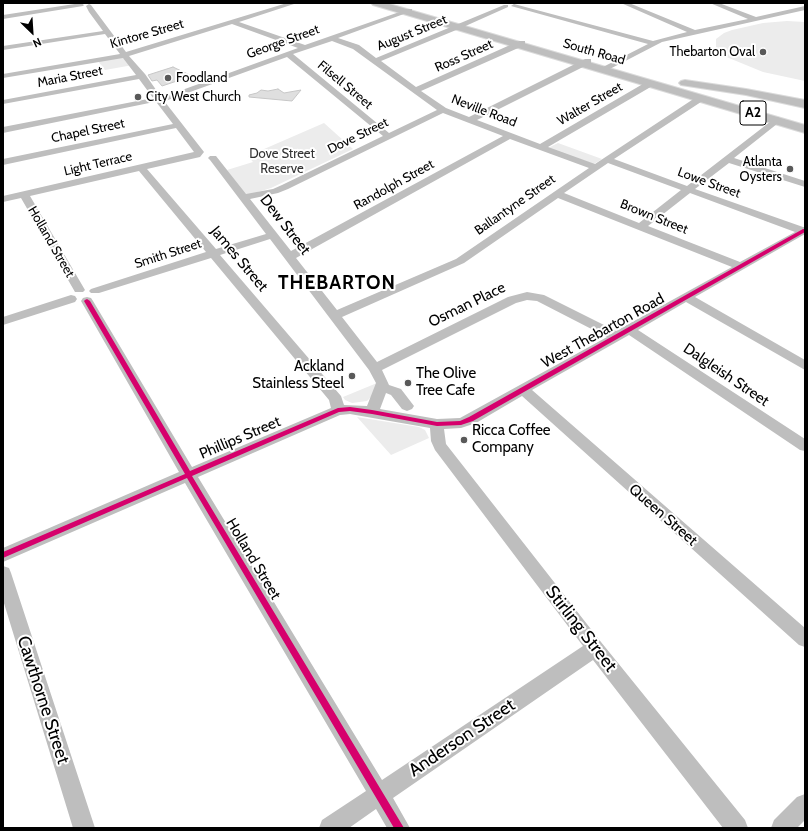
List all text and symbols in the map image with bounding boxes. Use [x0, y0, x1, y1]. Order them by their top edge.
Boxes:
north arrow [12, 12, 52, 52]
street label: August Street [375, 12, 449, 54]
street label: Kintore Street [108, 16, 186, 52]
street label: George Street [245, 22, 321, 62]
text: N [31, 35, 44, 51]
street label: Ross Street [433, 36, 495, 76]
street label: South Road [561, 36, 627, 68]
place label: Thebarton Oval [670, 44, 755, 60]
marker: Thebarton Oval [758, 47, 768, 57]
street label: Filsell Street [314, 57, 376, 113]
street label: Maria Street [36, 63, 104, 91]
place label: Foodland [176, 70, 228, 86]
marker: Foodland [163, 73, 173, 83]
street label: Walter Street [555, 79, 625, 129]
place label: City West Church [146, 89, 241, 105]
street label: Neville Road [449, 91, 519, 131]
marker: City West Church [133, 92, 143, 102]
road number: A2 [740, 101, 766, 125]
street label: Dove Street [325, 115, 391, 157]
street label: Chapel Street [50, 116, 126, 146]
park label: Dove Street Reserve [249, 146, 315, 177]
street label: Light Terrace [62, 149, 134, 179]
place label: Atlanta Oysters [740, 154, 782, 185]
street label: Randolph Street [351, 157, 437, 213]
street label: Lowe Street [675, 164, 743, 202]
marker: Atlanta Oysters [785, 164, 795, 174]
street label: Ballantyne Street [472, 171, 558, 239]
street label: Dew Street [256, 191, 314, 259]
street label: Brown Street [618, 196, 690, 238]
street label: Holland Street [24, 204, 78, 280]
street label: James Street [206, 223, 272, 295]
street label: Smith Street [133, 236, 203, 272]
district label: THEBARTON [278, 272, 396, 294]
street label: Osman Place [426, 279, 508, 331]
street label: West Thebarton Road [539, 290, 667, 372]
street label: Dalgleish Street [680, 340, 772, 410]
place label: Ackland Stainless Steel [252, 358, 344, 393]
place label: The Olive Tree Cafe [416, 365, 476, 400]
marker: Ackland Stainless Steel [347, 371, 357, 381]
marker: The Olive Tree Cafe [403, 378, 413, 388]
street label: Phillips Street [197, 413, 283, 463]
place label: Ricca Coffee Company [472, 422, 551, 457]
marker: Ricca Coffee Company [459, 435, 469, 445]
street label: Queen Street [625, 480, 701, 550]
street label: Holland Street [222, 515, 284, 603]
street label: Stirling Street [541, 582, 621, 676]
street label: Cawthorne Street [12, 633, 74, 767]
street label: Anderson Street [405, 694, 519, 782]

